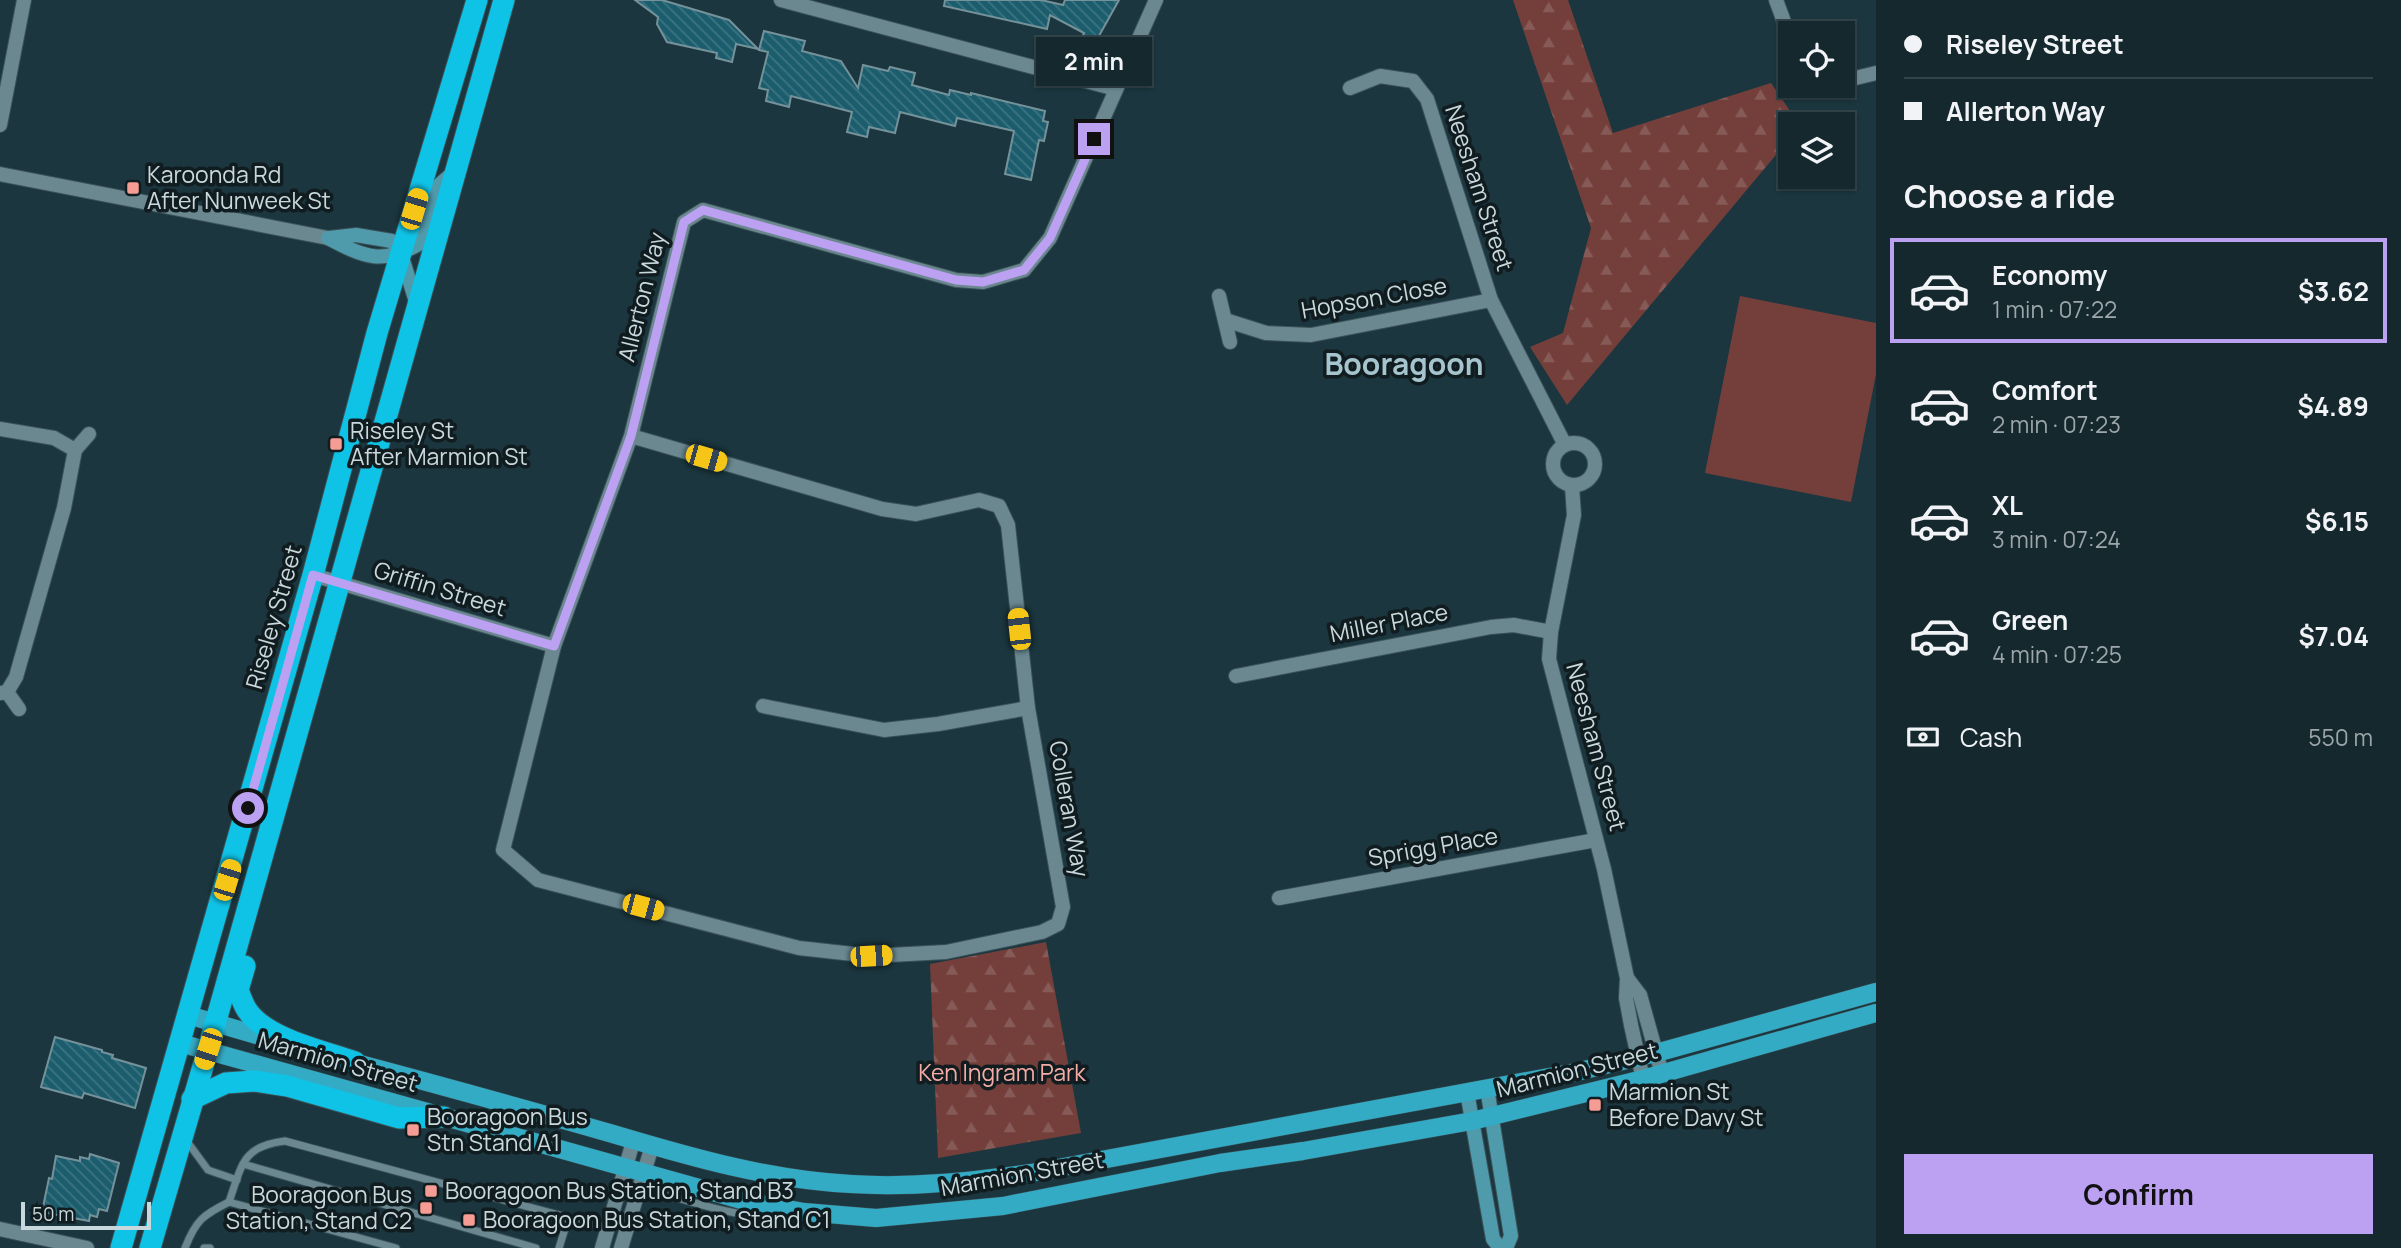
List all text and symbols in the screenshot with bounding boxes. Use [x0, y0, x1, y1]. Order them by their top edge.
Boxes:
map controls [1778, 21, 1855, 189]
button: locate [1778, 21, 1855, 98]
text: Riseley Street [1946, 26, 2124, 62]
callout: 2 min [1036, 38, 1152, 86]
text: 2 min [1064, 45, 1124, 77]
text: Allerton Way [1946, 93, 2105, 129]
street label: Neesham Street [1438, 101, 1522, 275]
button: layers [1778, 112, 1855, 189]
route end [1078, 123, 1110, 155]
place label: Karoonda Rd After Nunweek St [147, 158, 331, 216]
text: Choose a ride [1904, 174, 2115, 218]
marker: Karoonda Rd After Nunweek St [125, 180, 141, 196]
car [398, 186, 431, 232]
street label: Allerton Way [609, 229, 673, 365]
text: Economy [1992, 257, 2107, 293]
icon: car [1908, 259, 1971, 322]
street label: Hopson Close [1298, 268, 1449, 326]
text: $3.62 [2298, 273, 2369, 309]
text: 1 min · 07:22 [1992, 293, 2117, 325]
district label: Booragoon [1324, 343, 1484, 384]
text: Comfort [1992, 372, 2098, 408]
icon: car [1908, 374, 1971, 437]
text: $4.89 [2297, 388, 2369, 424]
text: 2 min · 07:23 [1992, 408, 2121, 440]
place label: Riseley St After Marmion St [350, 414, 528, 472]
marker: Riseley St After Marmion St [328, 436, 344, 452]
car [683, 442, 730, 474]
text: XL [1992, 487, 2023, 523]
icon: car [1908, 489, 1971, 552]
text: $6.15 [2305, 503, 2369, 539]
text: 3 min · 07:24 [1992, 523, 2121, 555]
street label: Riseley Street [237, 541, 309, 692]
street label: Griffin Street [370, 553, 510, 623]
street label: Miller Place [1327, 595, 1451, 649]
text: Green [1992, 602, 2068, 638]
icon: car [1908, 604, 1971, 667]
car [1007, 607, 1032, 651]
text: $7.04 [2298, 618, 2369, 654]
text: 4 min · 07:25 [1992, 638, 2122, 670]
street label: Neesham Street [1559, 659, 1635, 834]
icon: cash [1904, 718, 1942, 756]
text: Cash [1960, 719, 2022, 755]
text: 550 m [2308, 721, 2373, 753]
street label: Colleran Way [1042, 738, 1098, 879]
route start [232, 792, 264, 824]
street label: Sprigg Place [1365, 819, 1500, 873]
car [211, 857, 244, 903]
car [620, 891, 667, 923]
car [850, 944, 893, 968]
street label: Marmion Street [255, 1023, 422, 1099]
car [192, 1026, 225, 1072]
street label: Marmion Street [1493, 1034, 1661, 1104]
park label: Ken Ingram Park [918, 1056, 1086, 1088]
place label: Marmion St Before Davy St [1609, 1075, 1763, 1133]
marker: Marmion St Before Davy St [1587, 1097, 1603, 1113]
place label: Booragoon Bus Stn Stand A1 [427, 1100, 588, 1158]
marker: Booragoon Bus Stn Stand A1 [405, 1122, 421, 1138]
street label: Marmion Street [938, 1143, 1106, 1203]
button: Confirm [1904, 1154, 2373, 1234]
place label: Booragoon Bus Station, Stand B3 [445, 1174, 794, 1206]
place label: Booragoon Bus Station, Stand C2 [226, 1178, 412, 1236]
marker: Booragoon Bus Station, Stand B3 [423, 1183, 439, 1199]
scale bar [21, 1199, 150, 1231]
marker: Booragoon Bus Station, Stand C2 [418, 1200, 434, 1216]
text: 50 m [32, 1201, 74, 1227]
place label: Booragoon Bus Station, Stand C1 [483, 1203, 831, 1235]
marker: Booragoon Bus Station, Stand C1 [461, 1212, 477, 1228]

